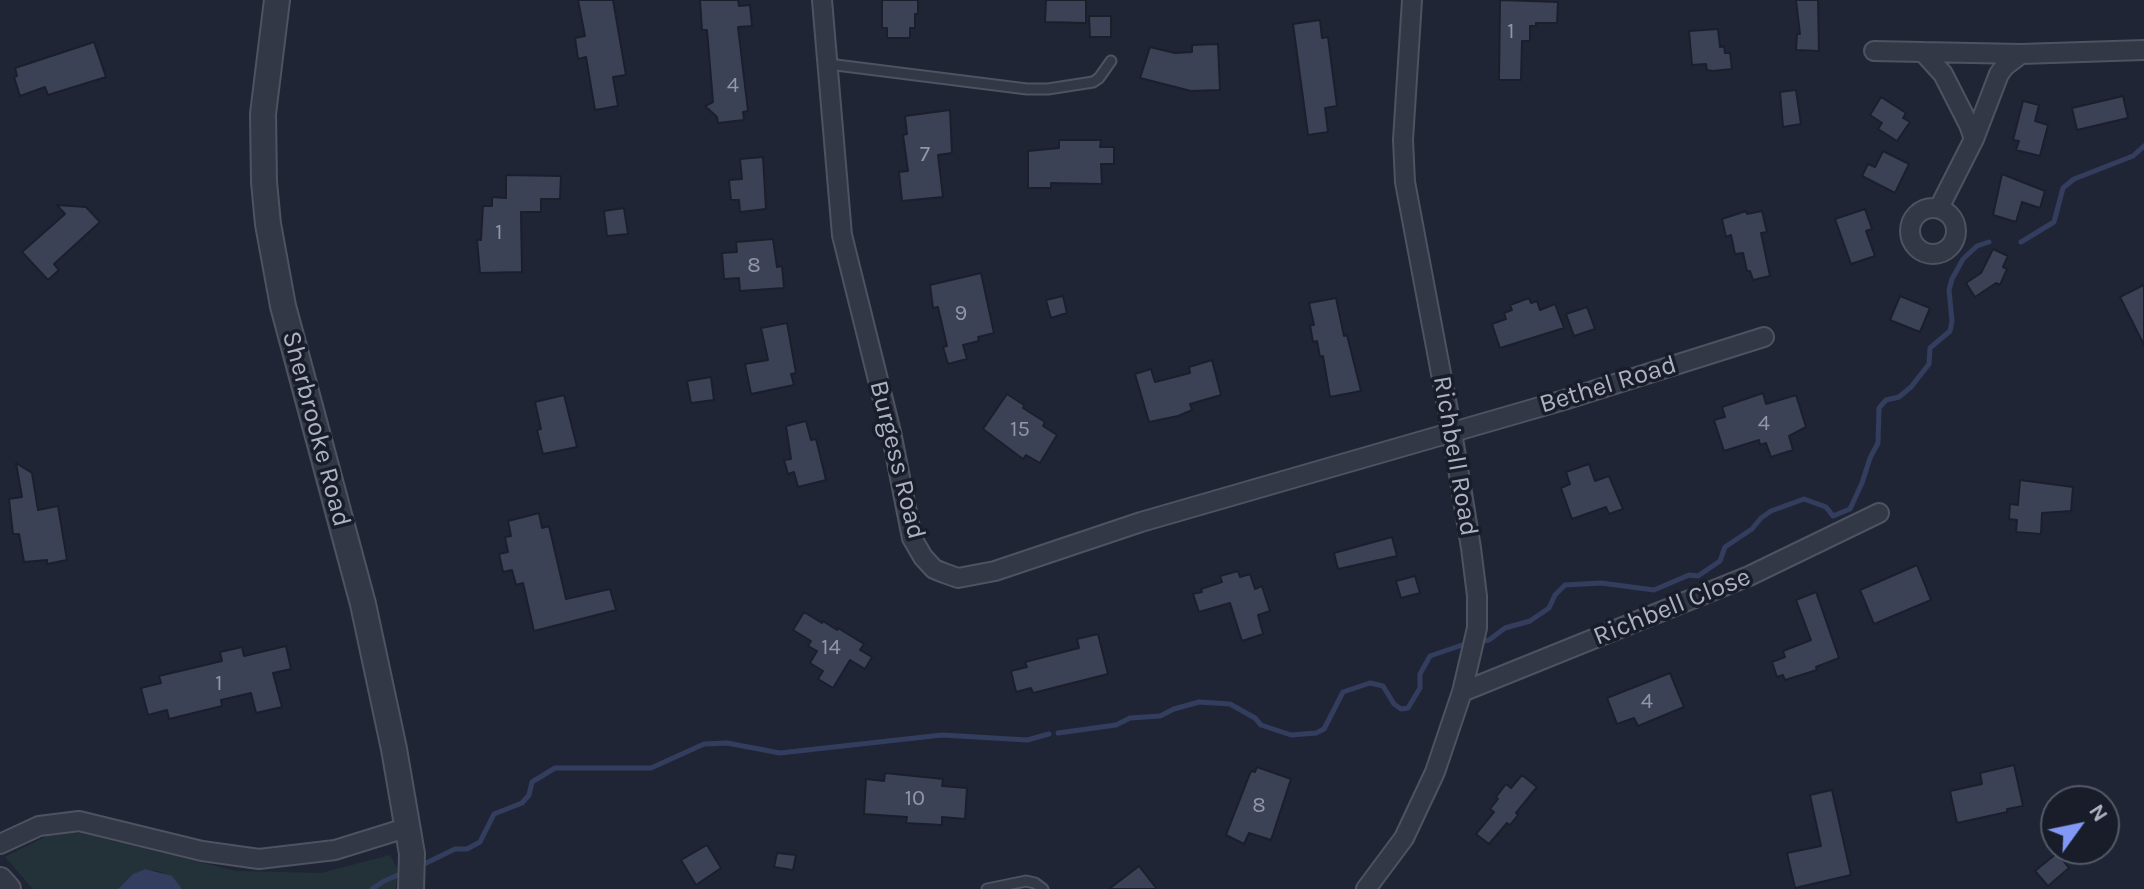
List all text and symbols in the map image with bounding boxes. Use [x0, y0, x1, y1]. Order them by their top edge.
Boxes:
house number: 1 [1507, 19, 1515, 45]
house number: 4 [727, 73, 739, 99]
house number: 7 [920, 142, 930, 168]
house number: 1 [495, 220, 503, 246]
house number: 8 [747, 253, 761, 279]
house number: 9 [955, 301, 967, 327]
street label: Sherbrooke Road [275, 328, 357, 530]
street label: Bethel Road [1536, 349, 1680, 421]
street label: Richbell Road [1426, 373, 1484, 539]
street label: Burgess Road [862, 378, 932, 542]
house number: 4 [1758, 411, 1770, 437]
house number: 15 [1010, 417, 1030, 443]
street label: Richbell Close [1589, 561, 1755, 653]
house number: 14 [821, 635, 841, 661]
house number: 1 [215, 671, 223, 697]
house number: 4 [1641, 689, 1653, 715]
north arrow [2040, 785, 2120, 865]
house number: 10 [905, 786, 925, 812]
house number: 8 [1252, 793, 1266, 819]
text: N [2083, 799, 2114, 827]

